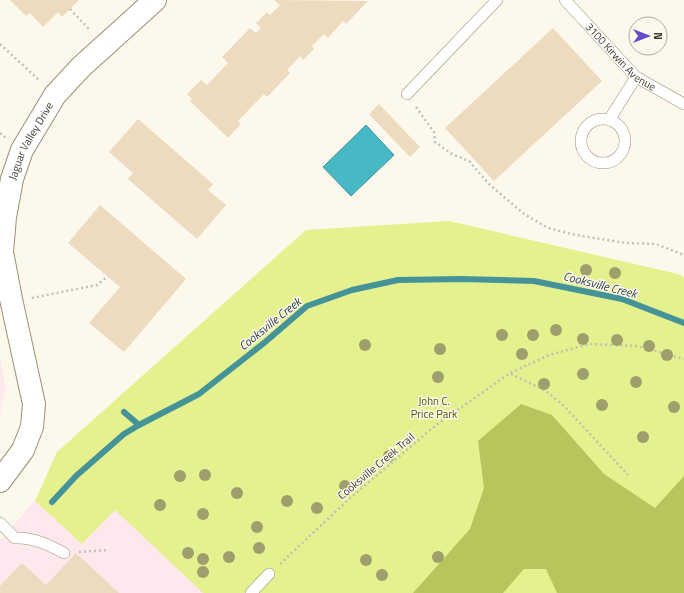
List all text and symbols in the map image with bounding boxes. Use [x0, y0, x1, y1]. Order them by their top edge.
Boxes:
north arrow [628, 16, 668, 56]
street label: 3100 Kirwin Avenue [582, 19, 659, 95]
text: N [650, 32, 666, 40]
street label: Jaguar Valley Drive [4, 98, 57, 182]
water label: Cooksville Creek [561, 266, 641, 303]
water label: Cooksville Creek [234, 291, 306, 355]
park label: John C. Price Park [411, 393, 458, 422]
street label: Cooksville Creek Trail [334, 429, 418, 503]

